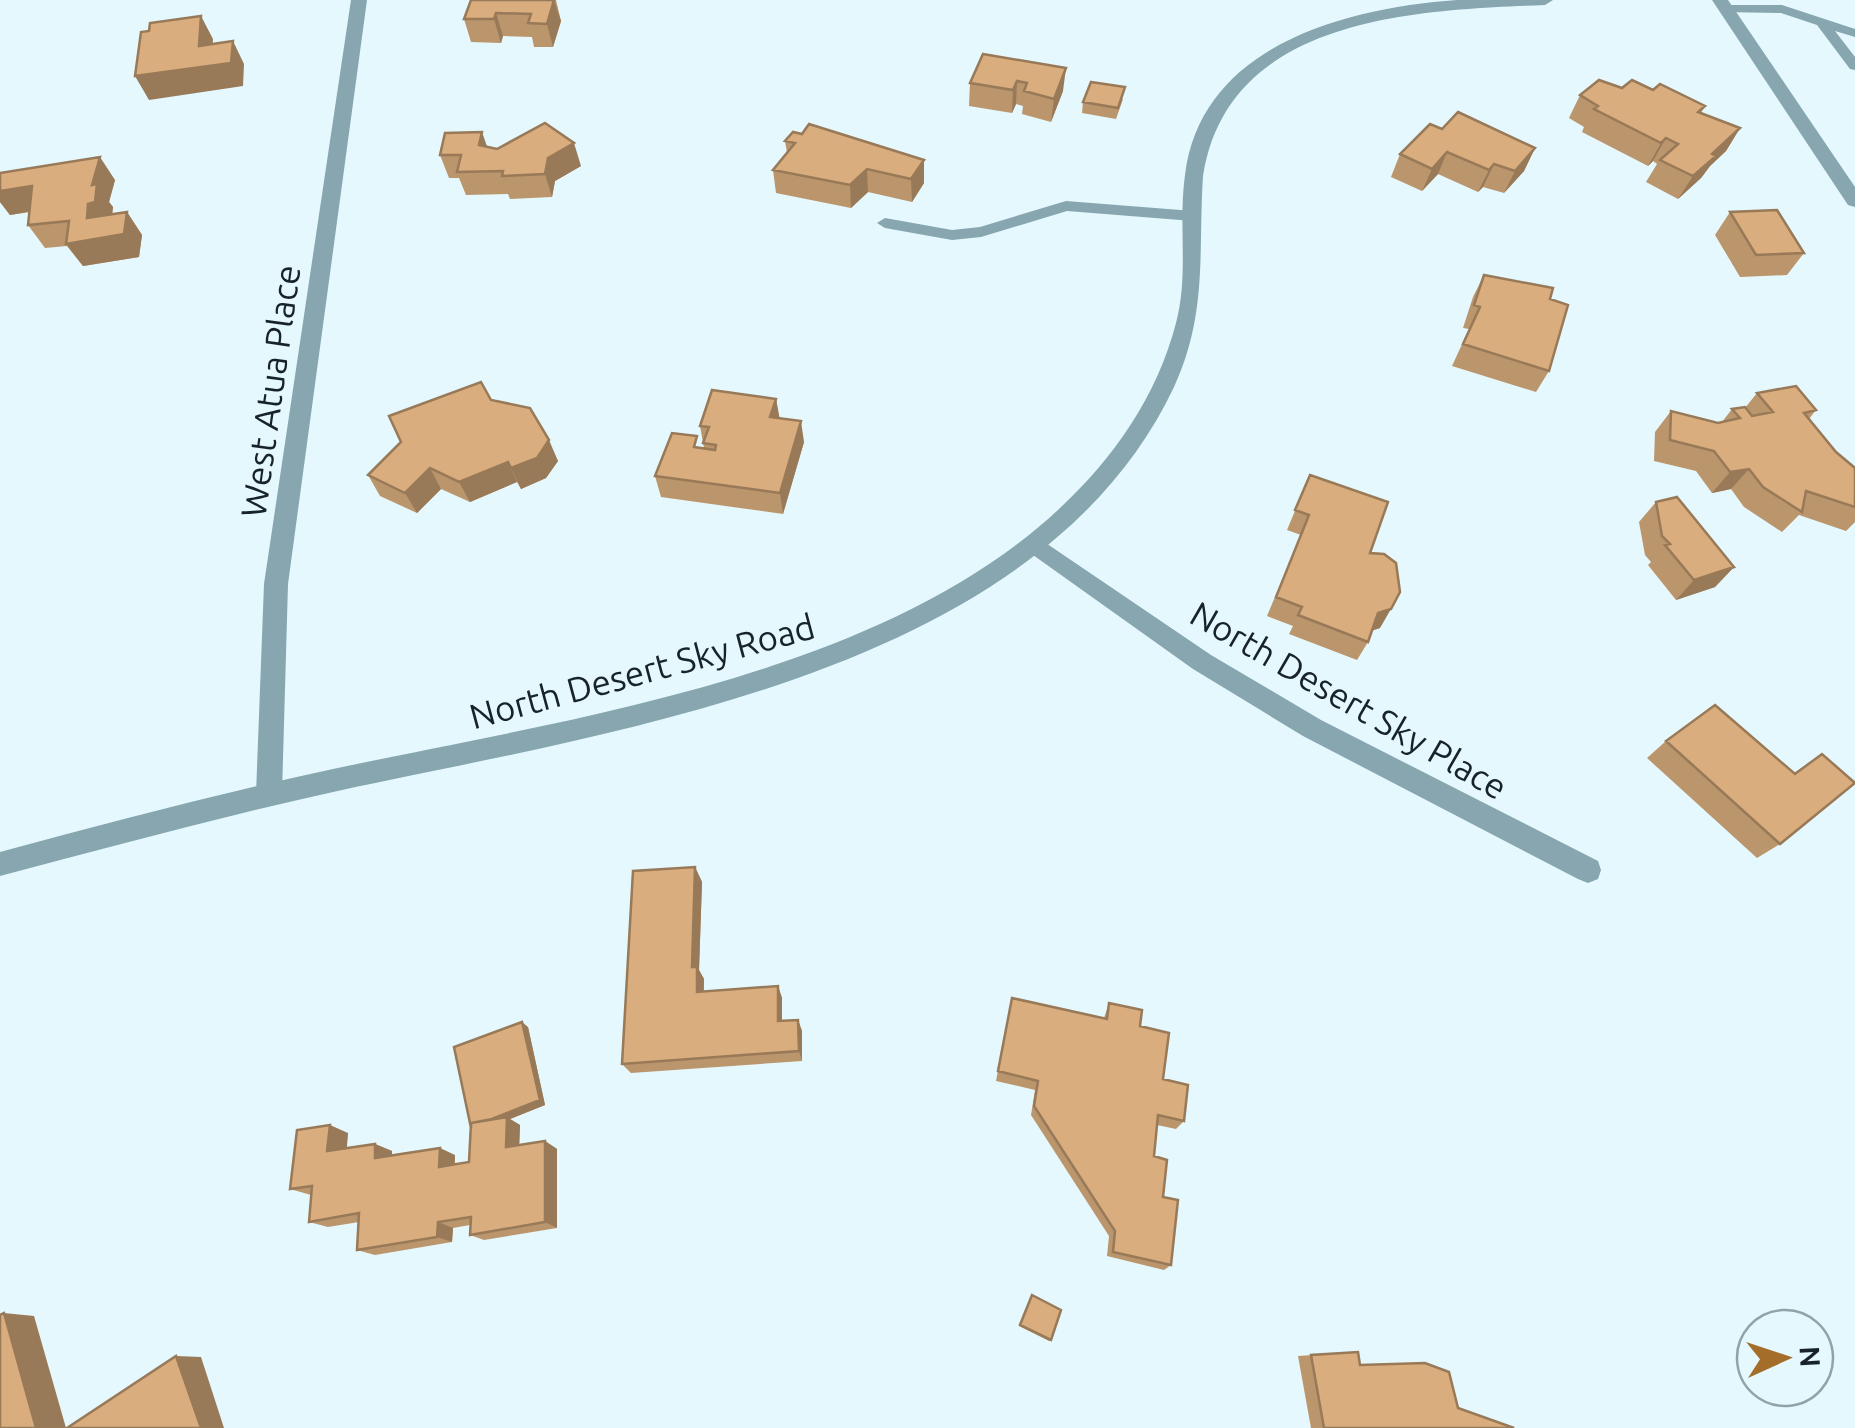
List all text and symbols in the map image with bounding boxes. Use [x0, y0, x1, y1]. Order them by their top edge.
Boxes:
street label: West Atua Place [233, 262, 307, 520]
street label: North Desert Sky Place [1184, 593, 1514, 807]
street label: North Desert Sky Road [465, 606, 819, 736]
north arrow [1735, 1308, 1835, 1408]
text: N [1794, 1345, 1826, 1368]

